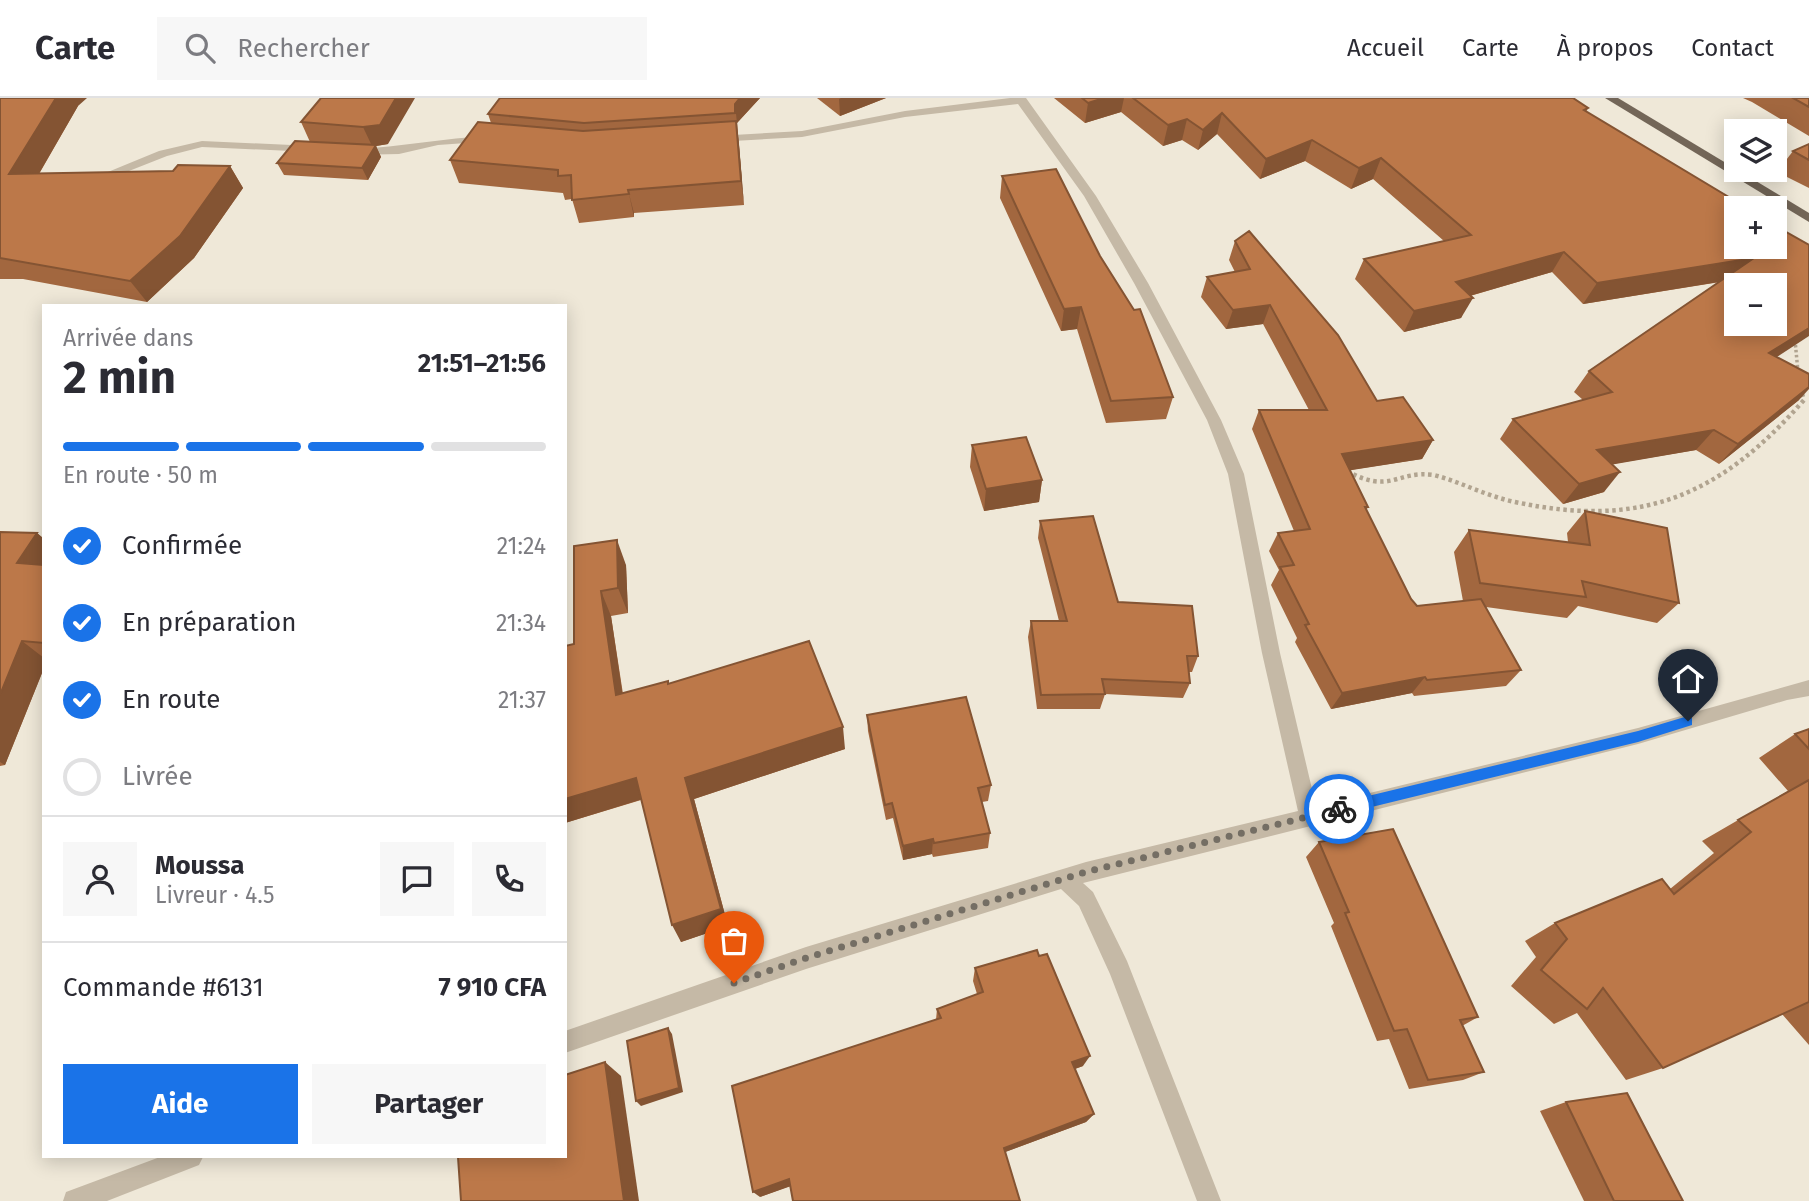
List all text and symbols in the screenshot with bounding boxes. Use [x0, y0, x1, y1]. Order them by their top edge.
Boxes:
search box [157, 17, 647, 80]
text: Carte [35, 28, 115, 68]
icon: search [181, 29, 219, 67]
text: Rechercher [237, 33, 370, 64]
text: Accueil [1347, 34, 1424, 62]
text: Carte [1462, 34, 1519, 62]
text: À propos [1557, 34, 1653, 62]
text: Contact [1691, 34, 1774, 62]
map controls [1724, 119, 1787, 336]
button: layers [1724, 119, 1787, 182]
button: + [1724, 196, 1787, 259]
button: − [1724, 273, 1787, 336]
text: Arrivée dans [63, 324, 193, 352]
text: 21:51–21:56 [418, 348, 546, 379]
text: 2 min [63, 350, 176, 405]
text: En route · 50 m [63, 461, 218, 489]
icon: check [63, 527, 101, 565]
text: Confirmée [122, 530, 242, 561]
text: 21:24 [497, 532, 546, 560]
icon: check [63, 604, 101, 642]
text: En préparation [122, 607, 296, 638]
text: 21:34 [496, 609, 546, 637]
pin [1658, 649, 1718, 721]
icon: home [1669, 660, 1707, 698]
icon: check [63, 681, 101, 719]
text: En route [122, 684, 221, 715]
text: 21:37 [498, 686, 546, 714]
text: Livrée [122, 761, 193, 792]
courier [1304, 774, 1374, 844]
icon: bike [1320, 790, 1358, 828]
button: person [63, 842, 137, 916]
button: chat [380, 842, 454, 916]
button: phone [472, 842, 546, 916]
text: Moussa [155, 850, 244, 881]
text: Livreur · 4.5 [155, 881, 274, 909]
pin [704, 911, 764, 983]
icon: bag [715, 922, 753, 960]
text: Commande #6131 [63, 972, 264, 1003]
text: 7 910 CFA [439, 972, 546, 1003]
button: Aide [63, 1064, 298, 1144]
button: Partager [312, 1064, 546, 1144]

